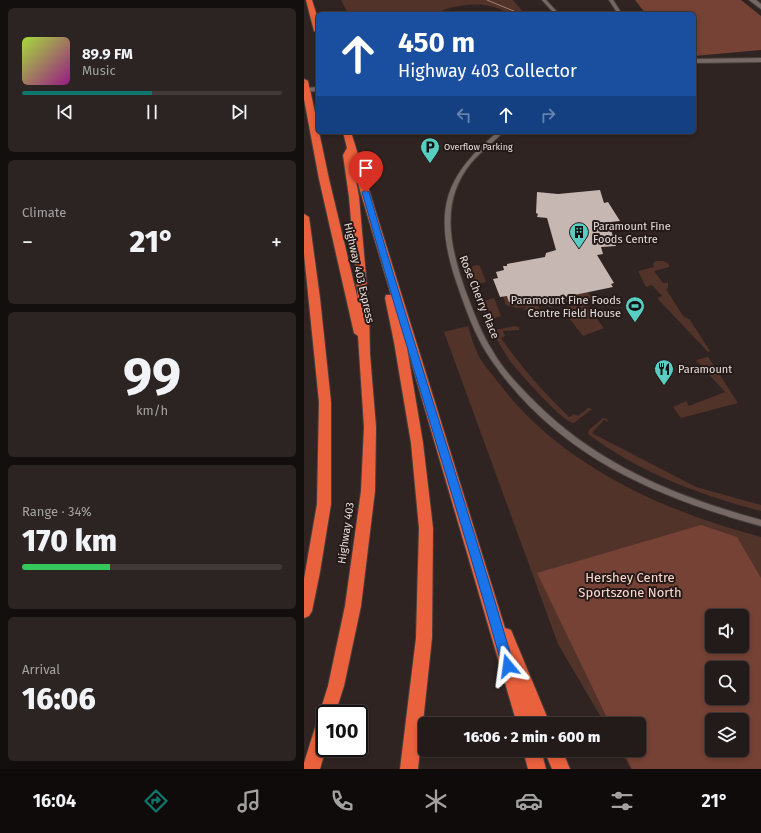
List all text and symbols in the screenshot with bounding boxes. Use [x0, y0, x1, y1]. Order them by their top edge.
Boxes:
text: 450 m [398, 26, 475, 59]
icon: ahead [332, 28, 384, 80]
text: 89.9 FM [82, 45, 133, 63]
text: Highway 403 Collector [398, 60, 577, 82]
text: Music [82, 63, 116, 78]
icon: previous [54, 101, 76, 123]
icon: pause [141, 101, 163, 123]
icon: next [228, 101, 250, 123]
icon: left [453, 104, 475, 126]
icon: ahead [495, 104, 517, 126]
icon: right [537, 104, 559, 126]
parking icon: Overflow Parking [419, 136, 441, 164]
place label: Overflow Parking [444, 142, 513, 152]
pin [349, 151, 383, 192]
icon: arrive [355, 157, 377, 179]
text: Climate [22, 205, 66, 220]
place label: Paramount Fine Foods Centre [593, 220, 671, 246]
street label: Highway 403 Express [341, 221, 377, 325]
building icon: Paramount Fine Foods Centre [568, 221, 590, 249]
text: 21° [130, 224, 174, 260]
text: − [22, 229, 33, 256]
text: + [271, 229, 282, 256]
street label: Rose Cherry Place [456, 253, 502, 341]
place label: Paramount Fine Foods Centre Field House [511, 294, 621, 320]
sports icon: Paramount Fine Foods Centre Field House [624, 295, 646, 323]
text: 99 [123, 345, 181, 408]
restaurant icon: Paramount [653, 358, 675, 386]
place label: Paramount [678, 363, 732, 376]
text: km/h [136, 403, 168, 418]
street label: Highway 403 [335, 501, 357, 565]
text: Range · 34% [22, 504, 92, 519]
text: 170 km [22, 523, 117, 559]
park label: Hershey Centre Sportszone North [578, 570, 682, 600]
map controls [705, 609, 749, 757]
button: sound [705, 609, 749, 653]
position arrow [487, 645, 529, 687]
button: search [705, 661, 749, 705]
text: Arrival [22, 662, 60, 677]
text: 16:06 [22, 681, 96, 717]
speed limit sign: 100 [316, 705, 368, 757]
button: layers [705, 713, 749, 757]
text: 16:06 · 2 min · 600 m [464, 728, 600, 746]
icon: directions [142, 787, 170, 815]
icon: music [235, 787, 263, 815]
icon: phone [328, 787, 356, 815]
icon: climate [422, 787, 450, 815]
icon: car [515, 787, 543, 815]
icon: filters [608, 787, 636, 815]
text: 16:04 [33, 790, 76, 812]
text: 21° [702, 790, 728, 812]

